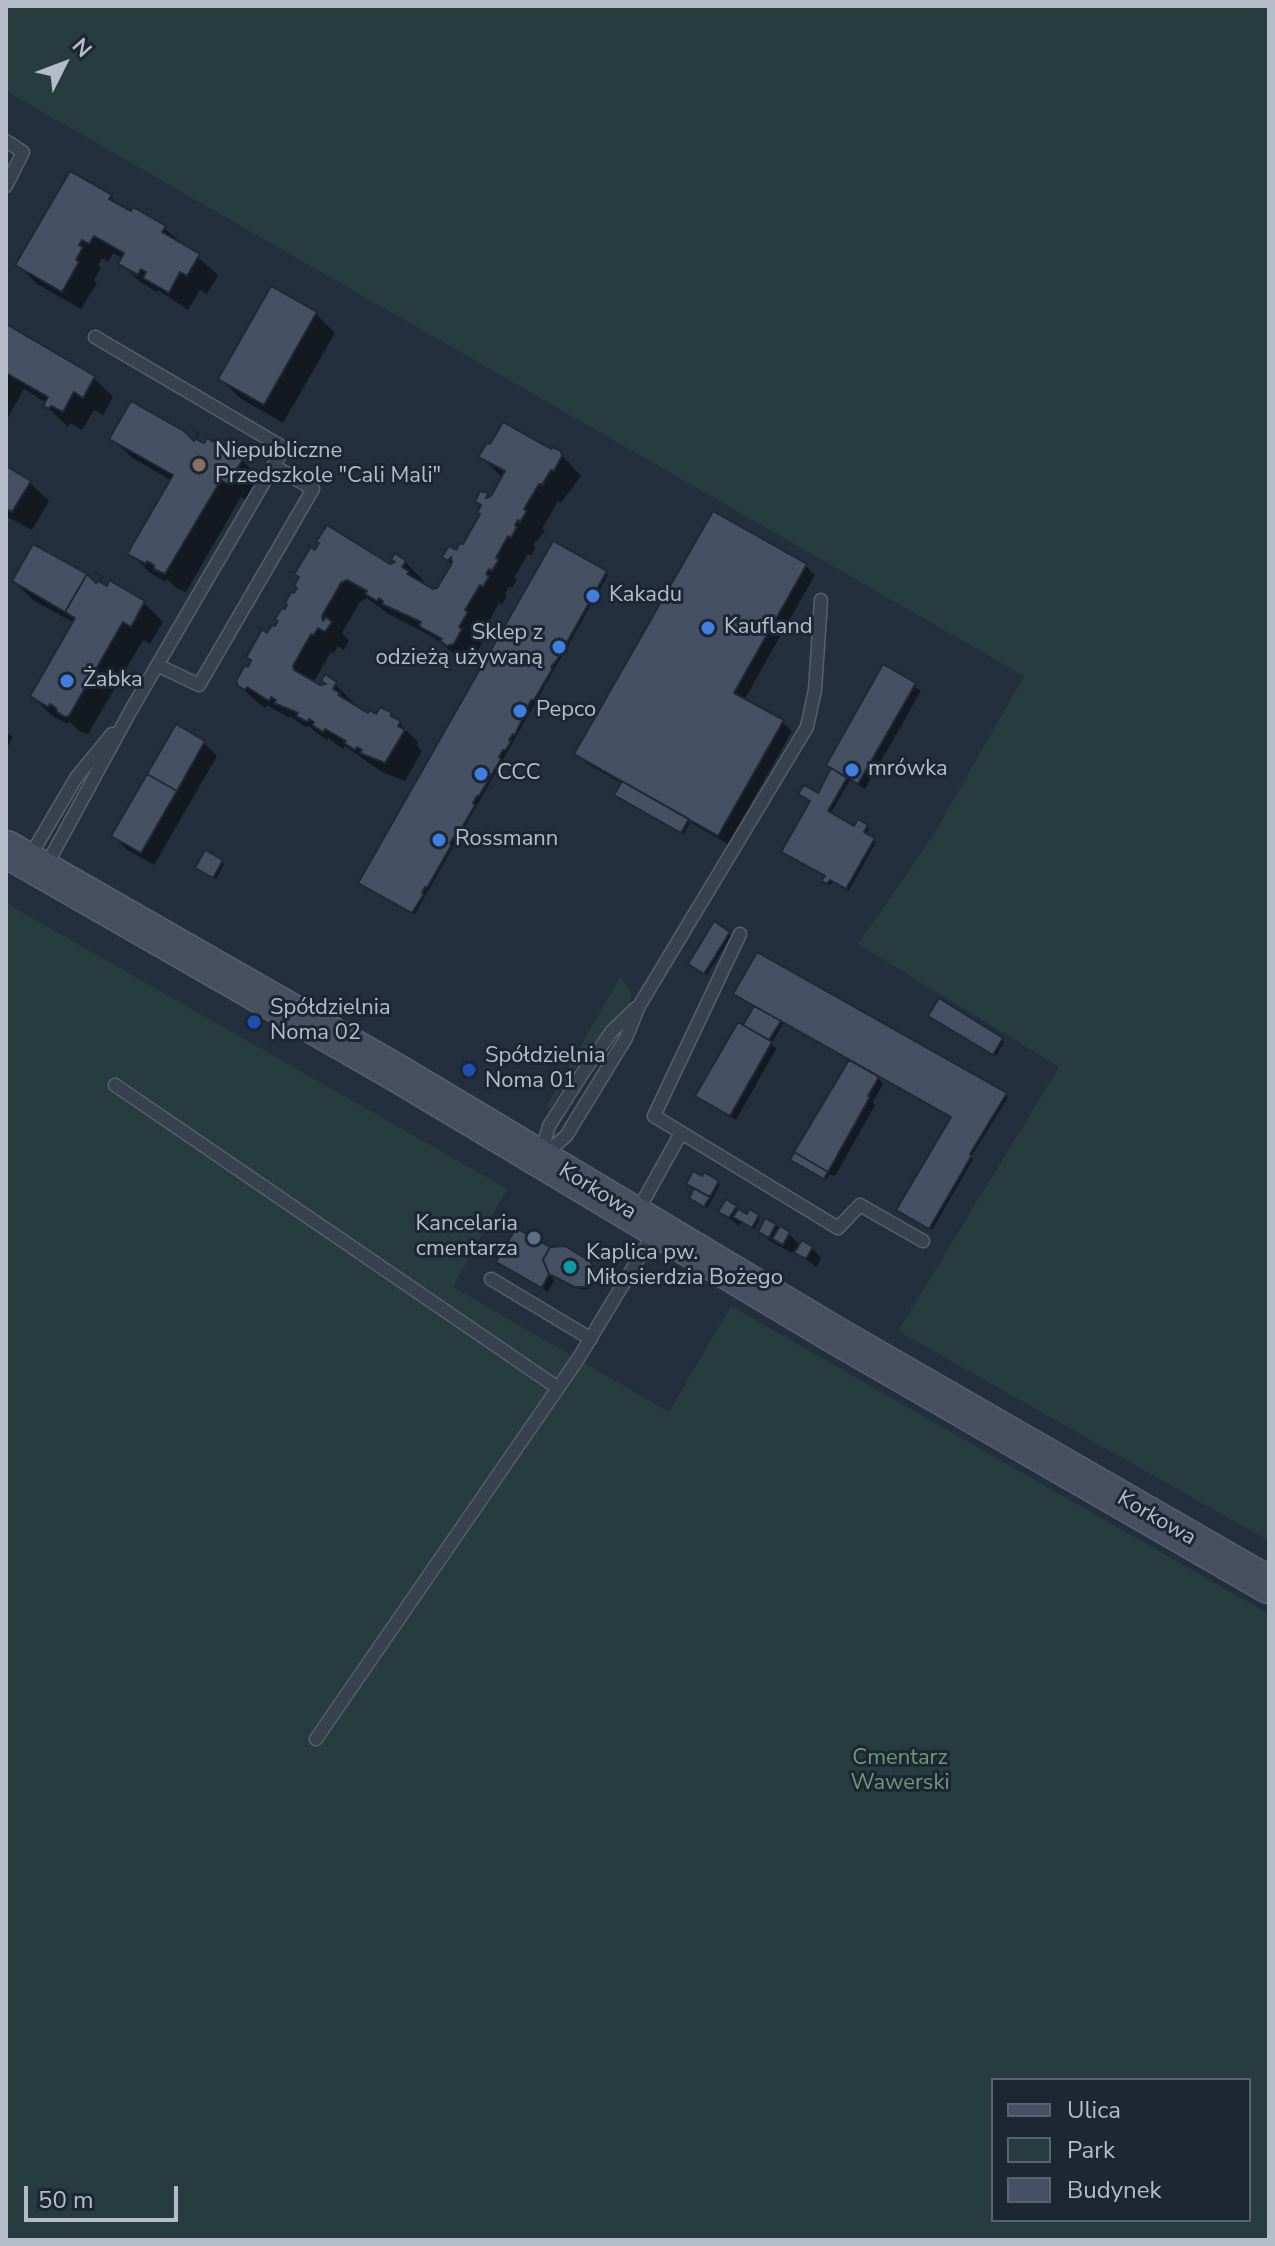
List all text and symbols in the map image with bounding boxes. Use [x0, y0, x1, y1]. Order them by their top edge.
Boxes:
north arrow [24, 24, 104, 104]
text: N [65, 32, 98, 64]
place label: Niepubliczne Przedszkole "Cali Mali" [215, 439, 441, 490]
marker: Niepubliczne Przedszkole "Cali Mali" [190, 456, 208, 474]
place label: Kakadu [609, 583, 682, 609]
marker: Kakadu [584, 587, 602, 605]
place label: Kaufland [724, 615, 813, 641]
marker: Kaufland [699, 619, 717, 637]
place label: Sklep z odzieżą używaną [375, 621, 543, 672]
marker: Sklep z odzieżą używaną [550, 638, 568, 656]
place label: Żabka [83, 668, 143, 694]
marker: Żabka [58, 672, 76, 690]
place label: Pepco [536, 698, 596, 724]
marker: Pepco [511, 702, 529, 720]
place label: mrówka [868, 757, 948, 783]
place label: CCC [497, 761, 540, 787]
marker: mrówka [843, 761, 861, 779]
marker: CCC [472, 765, 490, 783]
place label: Rossmann [455, 827, 558, 853]
marker: Rossmann [430, 831, 448, 849]
place label: Spółdzielnia Noma 02 [270, 996, 391, 1048]
marker: Spółdzielnia Noma 02 [245, 1013, 263, 1031]
place label: Spółdzielnia Noma 01 [485, 1044, 606, 1096]
marker: Spółdzielnia Noma 01 [460, 1061, 478, 1079]
street label: Korkowa [553, 1158, 641, 1226]
place label: Kancelaria cmentarza [416, 1212, 518, 1264]
marker: Kancelaria cmentarza [525, 1229, 543, 1247]
place label: Kaplica pw. Miłosierdzia Bożego [586, 1241, 783, 1292]
marker: Kaplica pw. Miłosierdzia Bożego [561, 1258, 579, 1276]
street label: Korkowa [1112, 1486, 1200, 1552]
park label: Cmentarz Wawerski [850, 1746, 950, 1798]
legend [991, 2078, 1251, 2222]
text: Ulica [1067, 2094, 1121, 2126]
text: Park [1067, 2134, 1115, 2166]
scale bar [28, 2170, 182, 2220]
text: Budynek [1067, 2174, 1161, 2206]
text: 50 m [38, 2184, 94, 2216]

